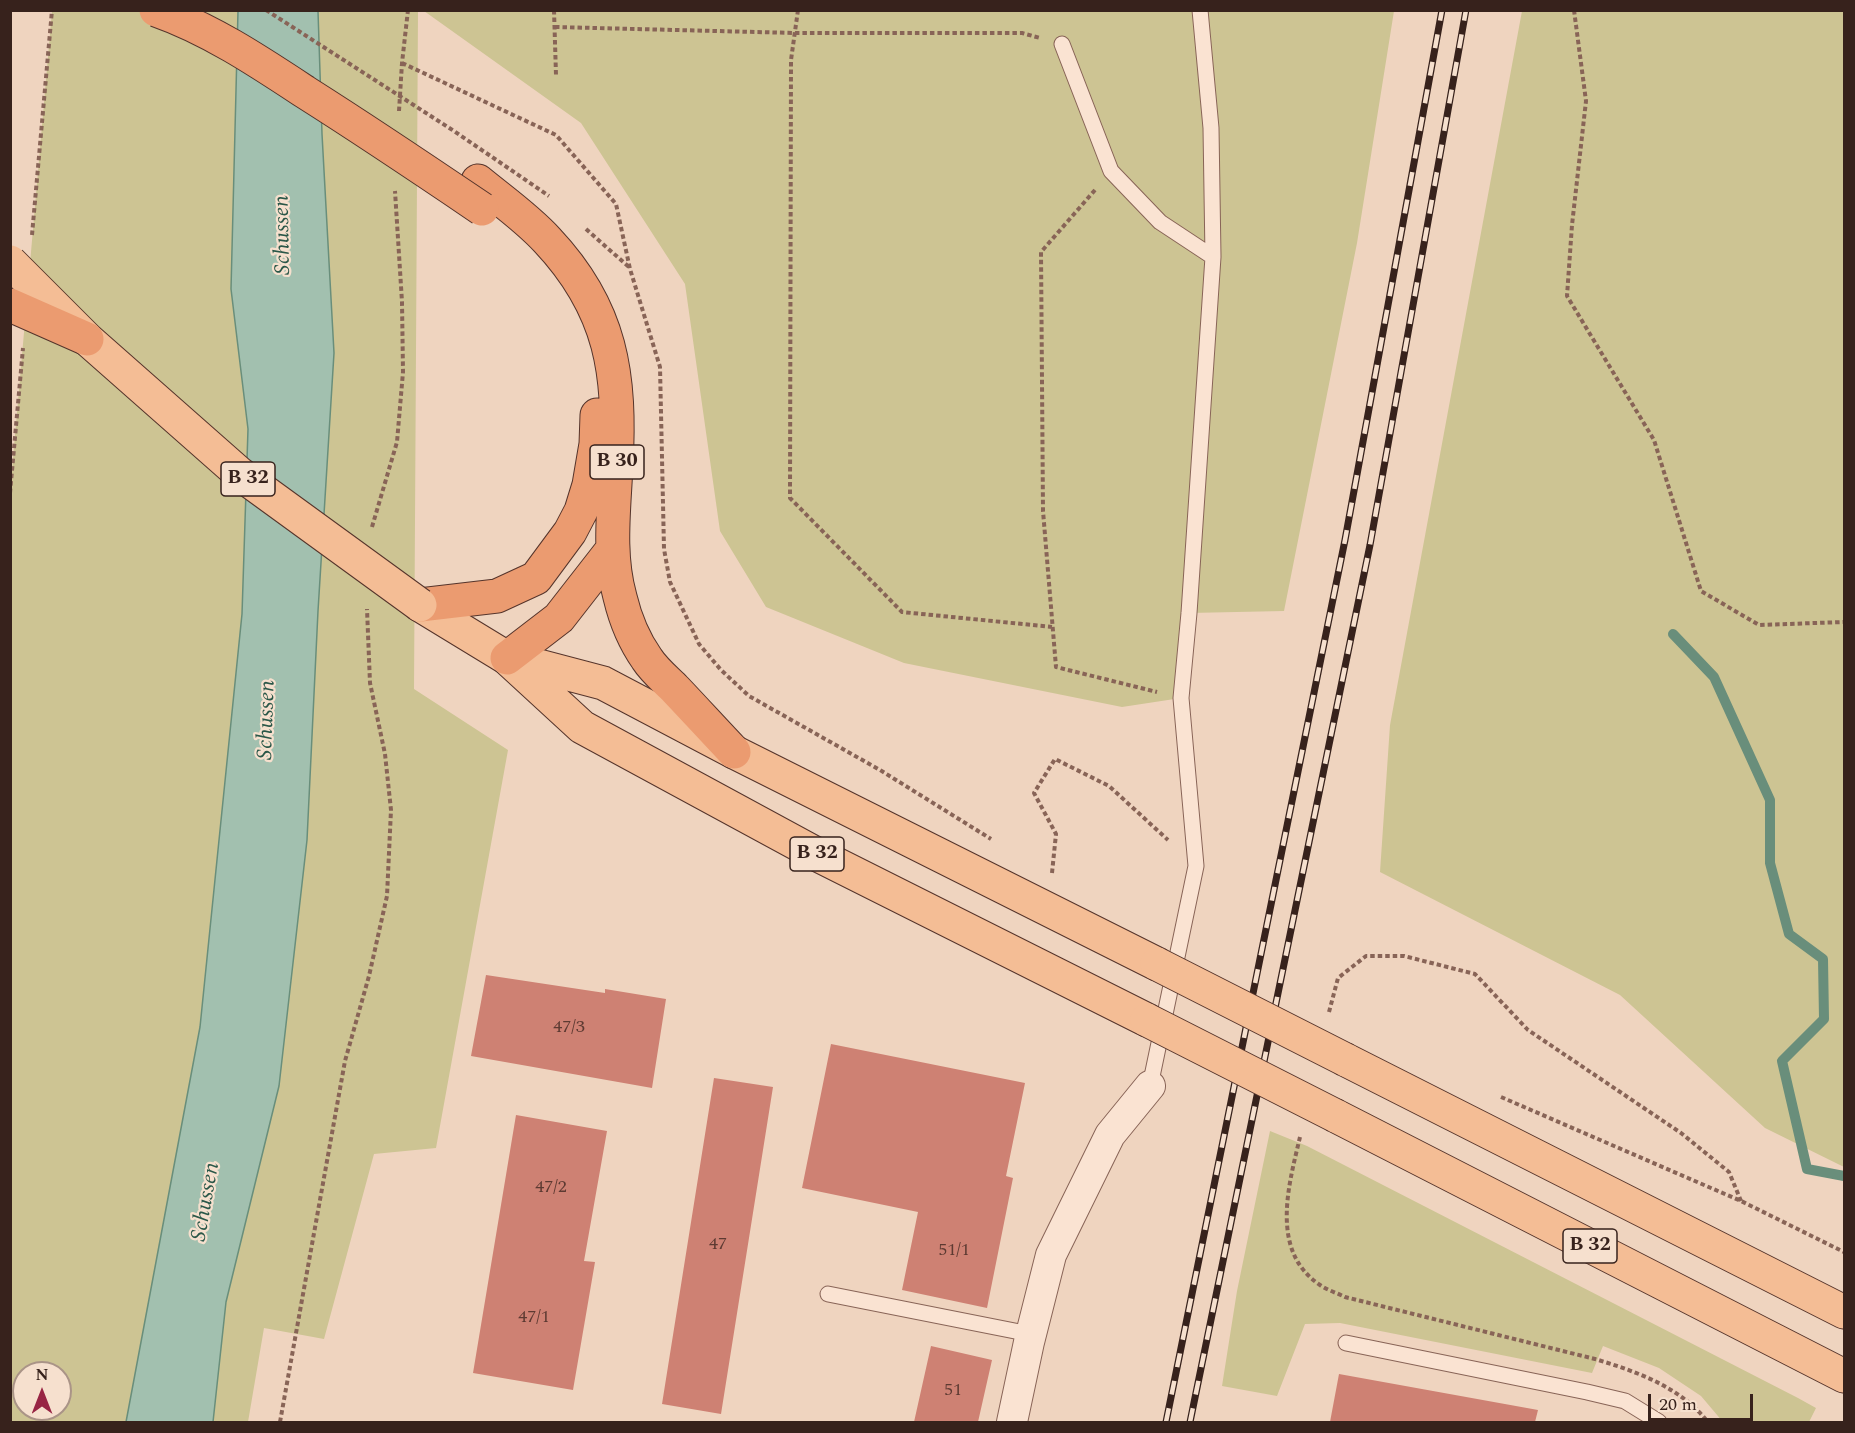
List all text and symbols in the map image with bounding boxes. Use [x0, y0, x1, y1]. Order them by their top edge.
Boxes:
water label: Schussen [270, 195, 298, 275]
road number: B 30 [590, 445, 644, 479]
road number: B 32 [221, 462, 275, 496]
water label: Schussen [253, 680, 283, 760]
road number: B 32 [790, 837, 844, 871]
house number: 47/3 [553, 1017, 585, 1039]
water label: Schussen [187, 1161, 227, 1243]
house number: 47/2 [535, 1177, 567, 1199]
road number: B 32 [1563, 1229, 1617, 1263]
house number: 47 [709, 1234, 727, 1256]
house number: 51/1 [938, 1240, 970, 1262]
house number: 47/1 [518, 1307, 550, 1329]
north arrow [12, 1361, 72, 1421]
text: N [35, 1363, 49, 1387]
house number: 51 [944, 1380, 962, 1402]
scale bar [1651, 1382, 1756, 1420]
text: 20 m [1659, 1391, 1697, 1418]

